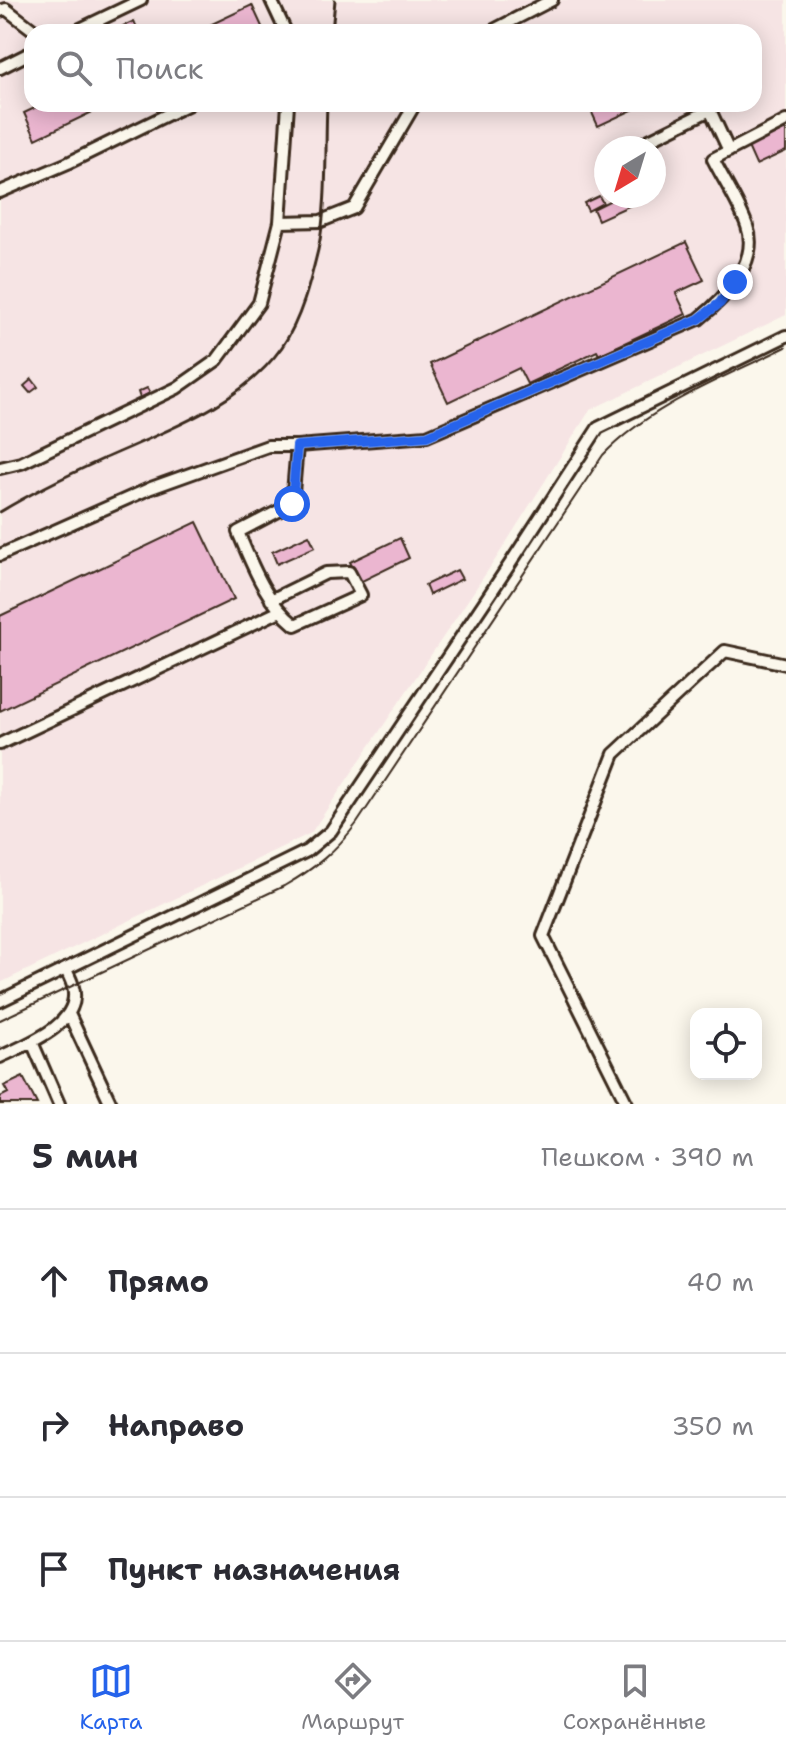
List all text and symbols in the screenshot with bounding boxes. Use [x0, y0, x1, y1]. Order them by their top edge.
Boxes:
search box [24, 24, 762, 112]
icon: search [52, 46, 96, 90]
text: Поиск [116, 48, 204, 89]
north arrow [594, 136, 666, 208]
route end [717, 264, 753, 300]
route start [274, 486, 310, 522]
map controls [690, 1008, 762, 1080]
button: locate [690, 1008, 762, 1080]
text: 5 мин [32, 1133, 139, 1179]
text: Пешком · 390 m [541, 1139, 754, 1174]
icon: ahead [32, 1259, 76, 1303]
text: Прямо [108, 1261, 209, 1302]
text: 40 m [687, 1264, 754, 1299]
icon: right [32, 1403, 76, 1447]
text: Направо [108, 1405, 244, 1446]
text: 350 m [671, 1408, 754, 1443]
icon: arrive [32, 1547, 76, 1591]
text: Пункт назначения [108, 1549, 400, 1590]
tab: Карта [79, 1659, 142, 1736]
tab: Маршрут [301, 1659, 404, 1736]
tab: Сохранённые [563, 1659, 707, 1736]

